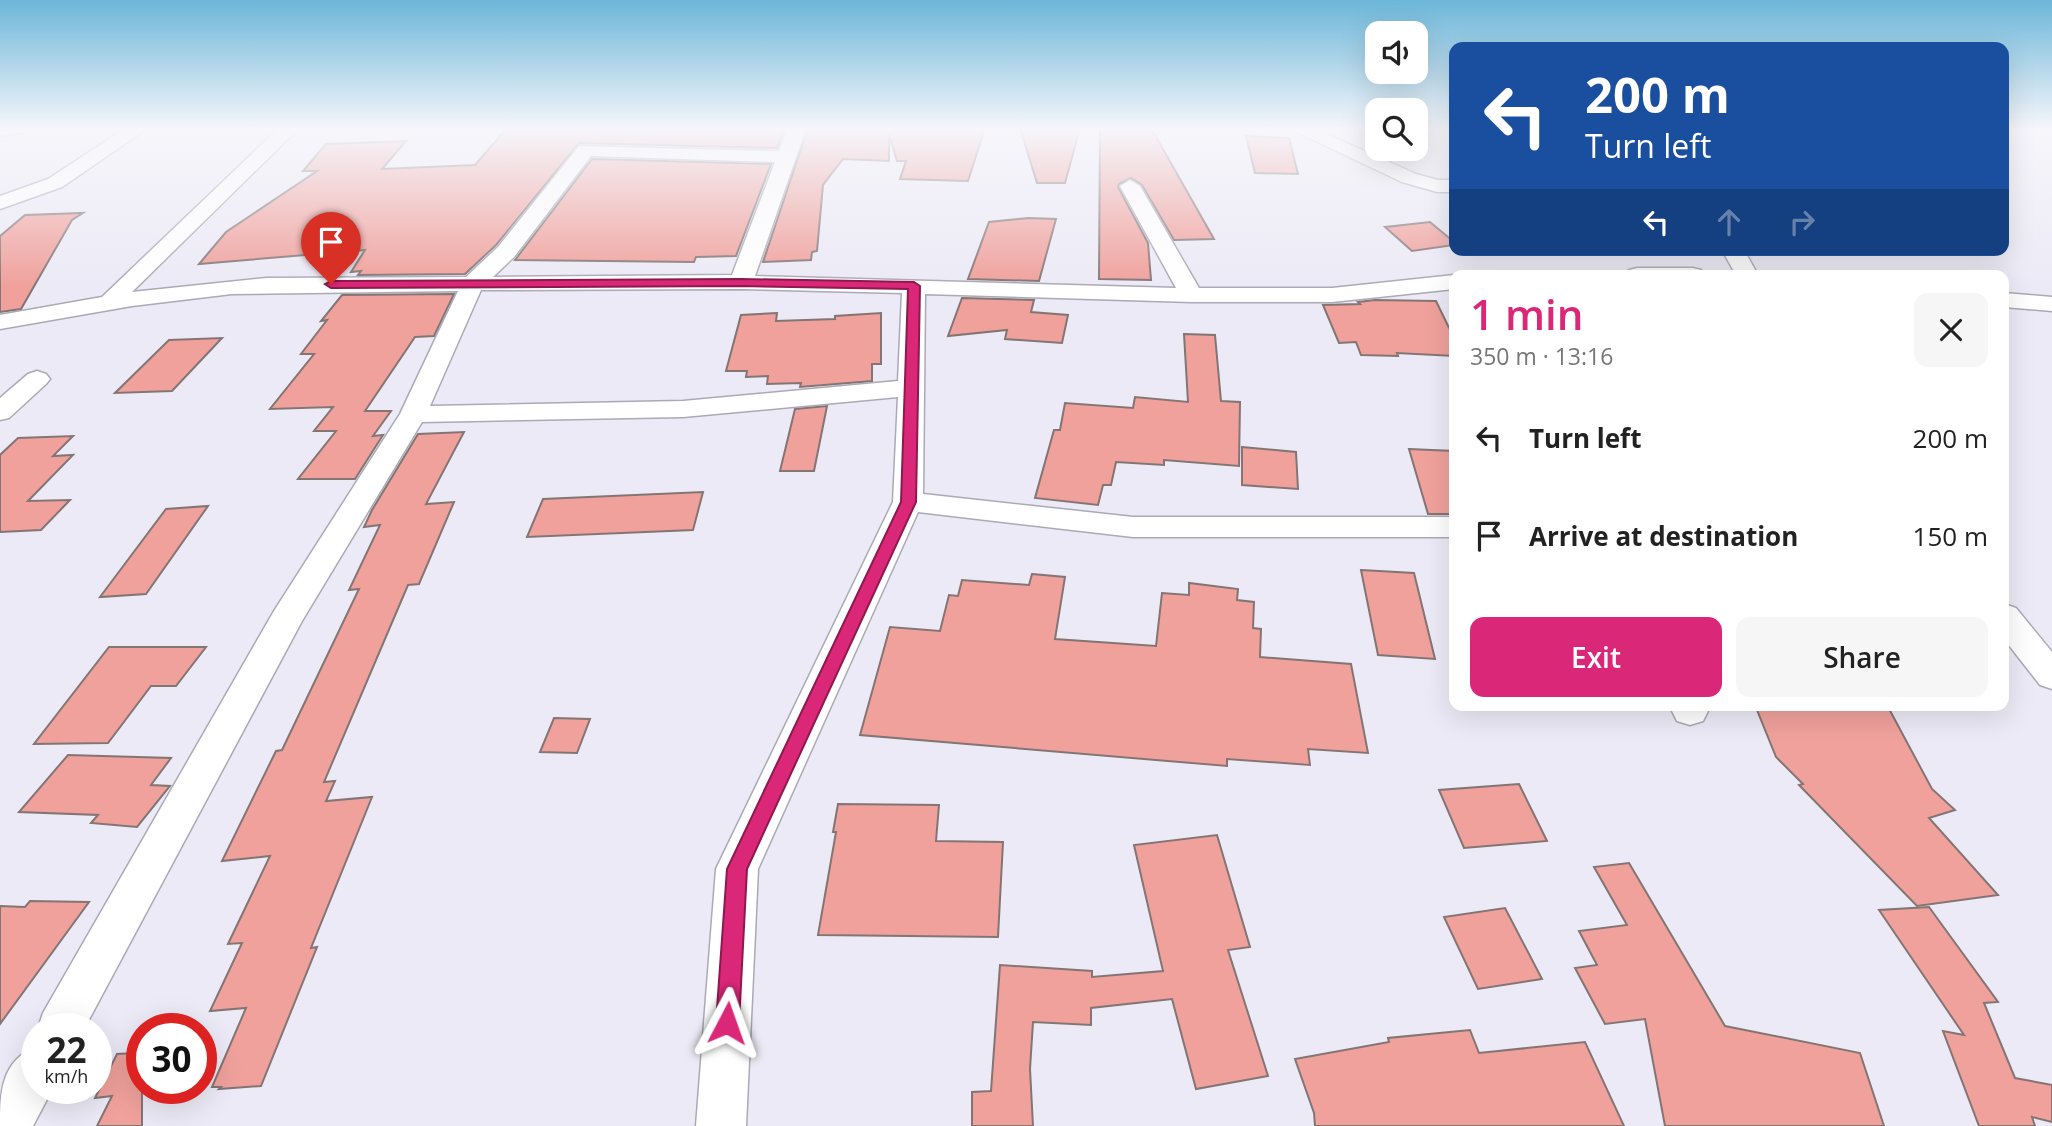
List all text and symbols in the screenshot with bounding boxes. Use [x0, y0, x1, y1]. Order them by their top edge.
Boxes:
map controls [1365, 21, 1428, 161]
button: sound [1365, 21, 1428, 84]
text: 200 m [1585, 61, 1730, 127]
icon: left [1470, 70, 1561, 161]
button: search [1365, 98, 1428, 161]
text: Turn left [1585, 124, 1711, 167]
icon: left [1637, 203, 1675, 241]
icon: ahead [1710, 203, 1748, 241]
icon: right [1783, 203, 1821, 241]
pin [301, 212, 361, 284]
icon: arrive [312, 223, 350, 261]
text: 1 min [1470, 285, 1583, 342]
button: close [1914, 293, 1988, 367]
text: 350 m · 13:16 [1470, 340, 1613, 372]
icon: left [1470, 419, 1508, 457]
text: Turn left [1529, 420, 1641, 456]
text: 200 m [1913, 420, 1988, 456]
icon: arrive [1470, 517, 1508, 555]
text: Arrive at destination [1529, 518, 1798, 554]
text: 150 m [1913, 518, 1988, 554]
button: Exit [1470, 617, 1722, 697]
button: Share [1736, 617, 1988, 697]
position arrow [690, 986, 764, 1060]
speed limit sign: 30 [126, 1013, 217, 1104]
text: 22 [46, 1026, 87, 1073]
text: km/h [45, 1064, 88, 1088]

